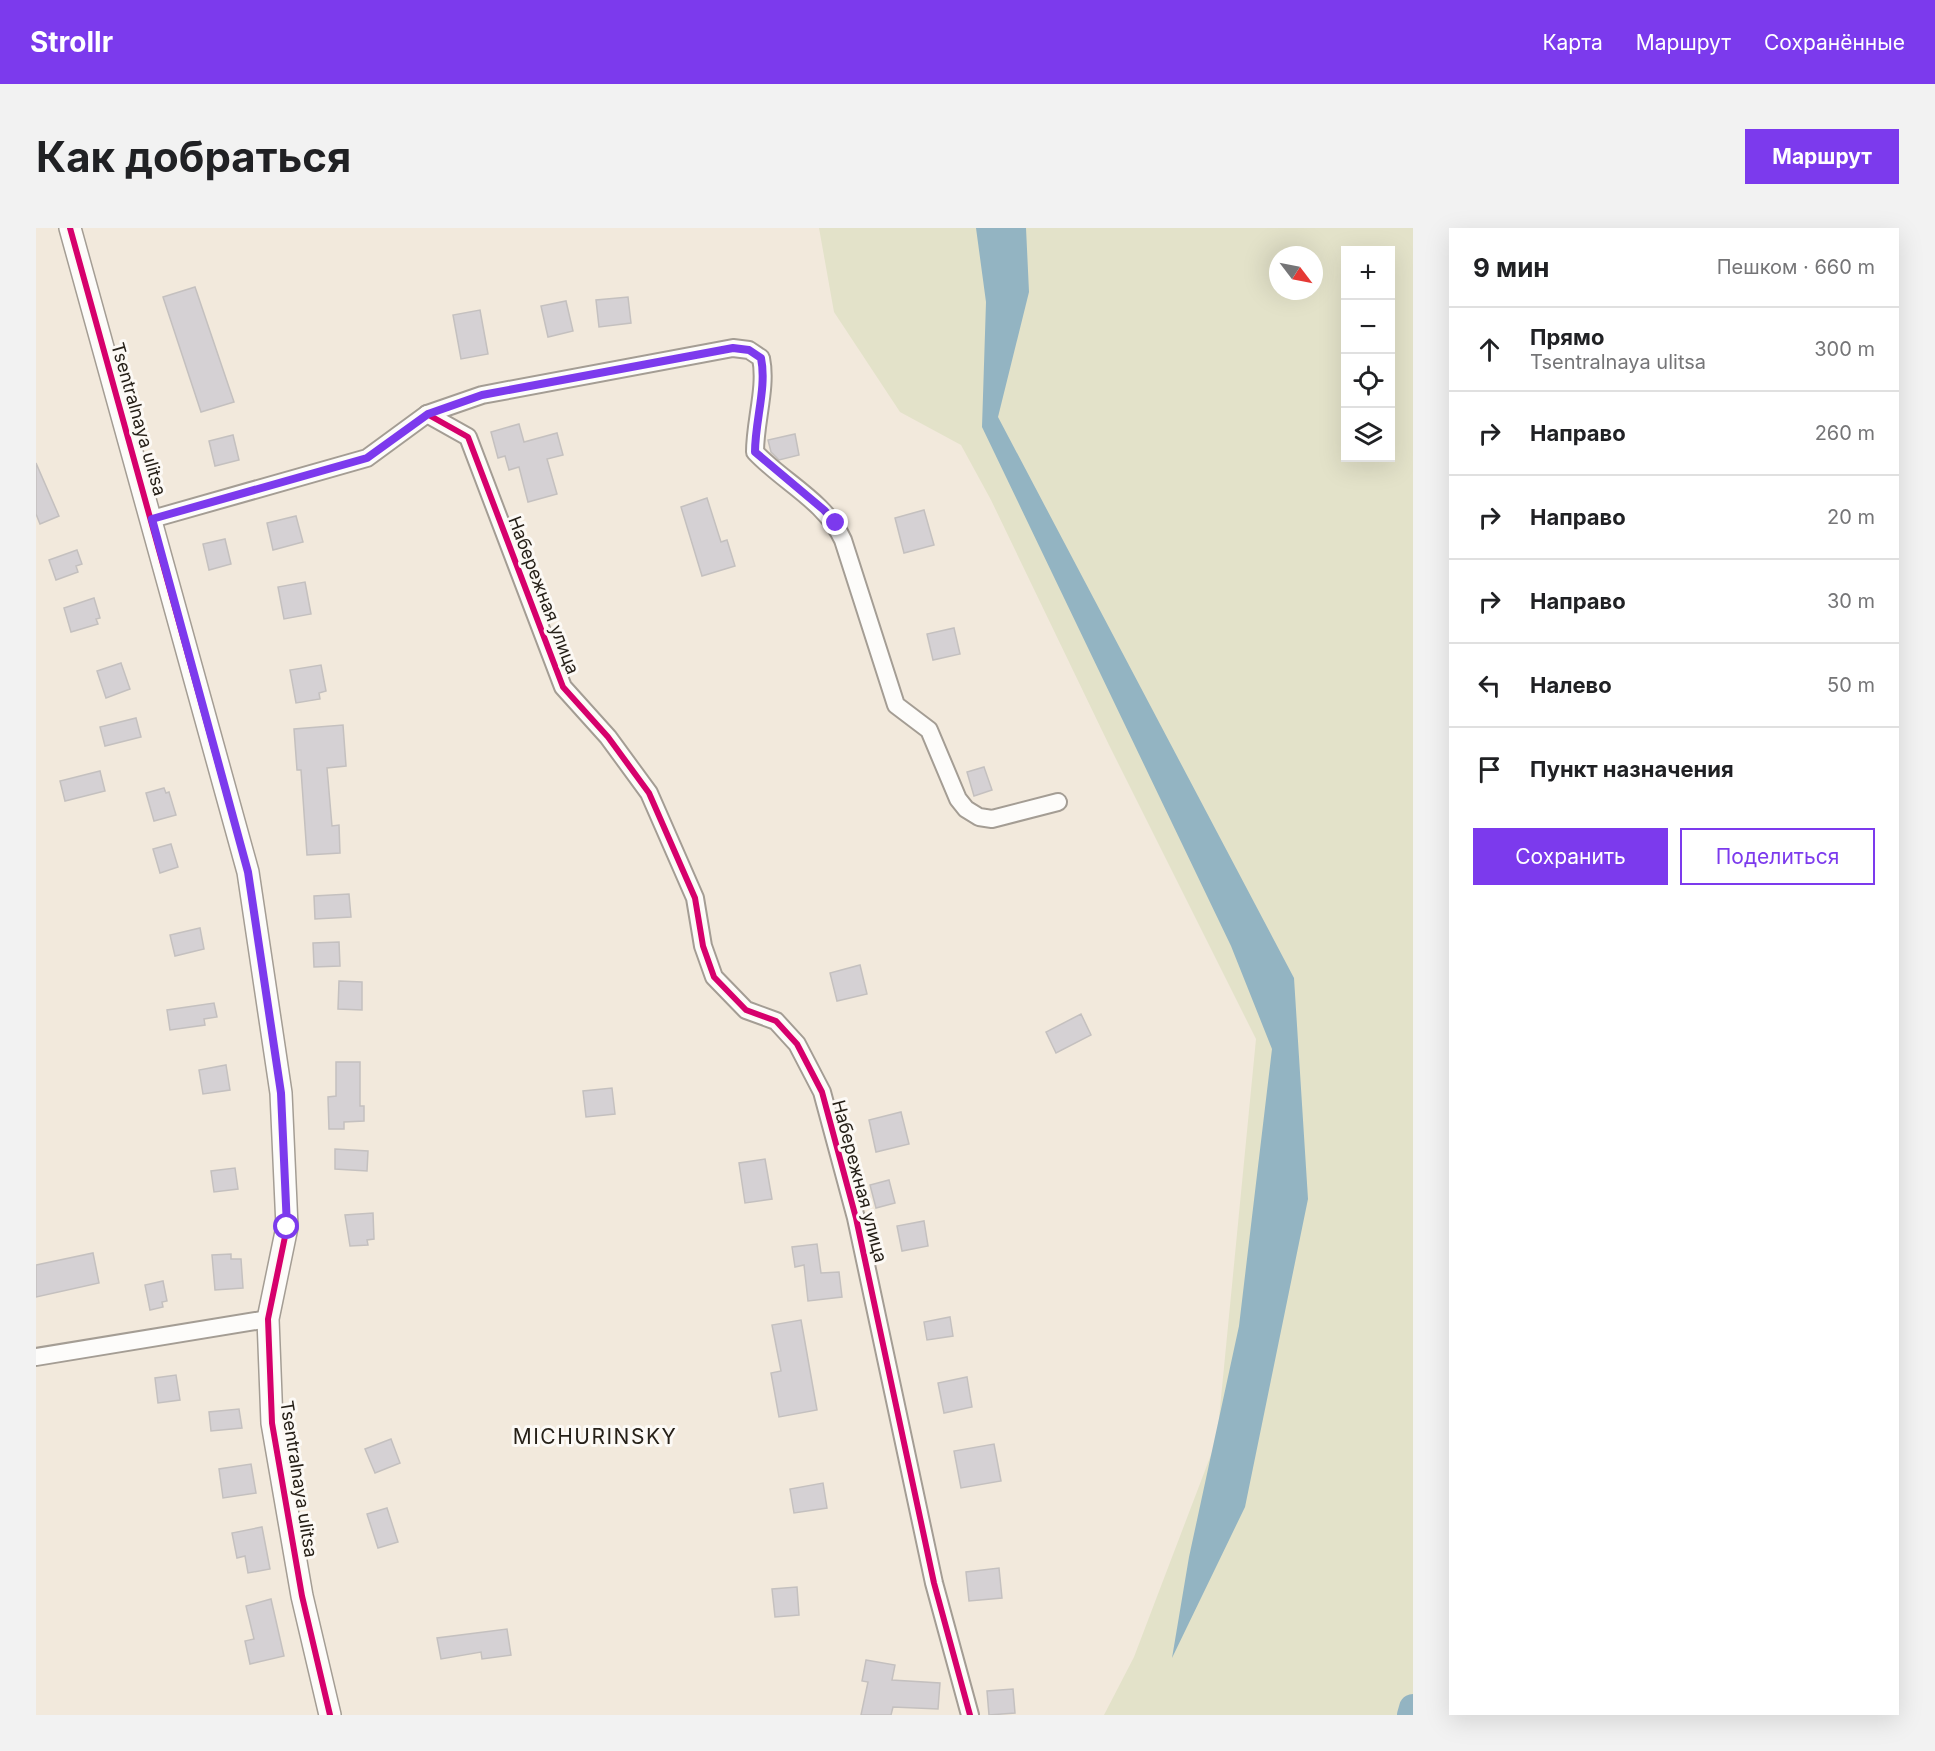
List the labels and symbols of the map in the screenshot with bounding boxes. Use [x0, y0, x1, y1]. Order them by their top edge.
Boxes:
north arrow [1269, 246, 1323, 300]
street label: Tsentralnaya ulitsa [107, 340, 171, 498]
route end [822, 509, 848, 535]
street label: Набережная улица [504, 513, 584, 677]
street label: Набережная улица [828, 1097, 892, 1265]
route start [273, 1213, 299, 1239]
street label: Tsentralnaya ulitsa [276, 1399, 322, 1559]
district label: MICHURINSKY [513, 1424, 677, 1449]

